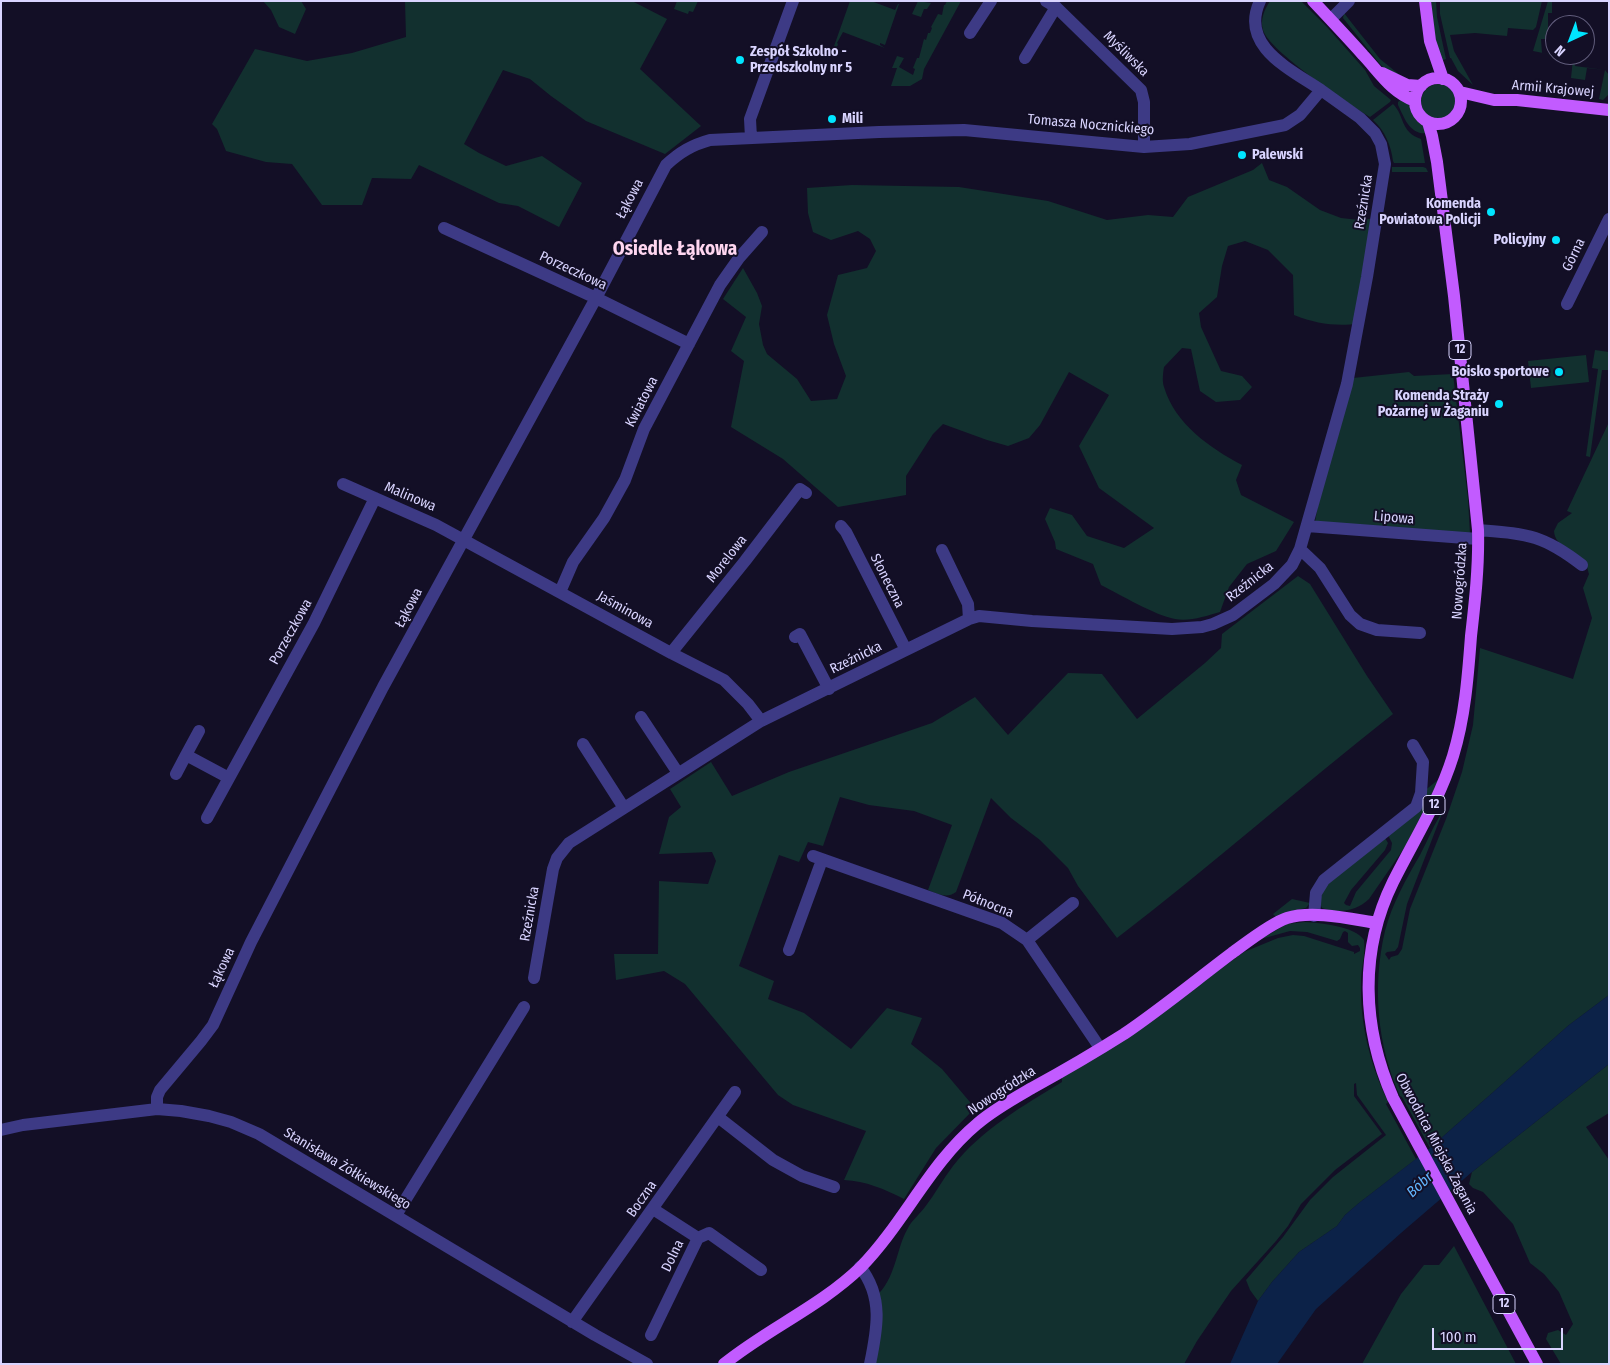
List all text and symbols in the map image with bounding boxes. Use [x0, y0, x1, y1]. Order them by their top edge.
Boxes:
north arrow [1545, 15, 1595, 65]
street label: Myśliwska [1100, 28, 1152, 80]
text: N [1551, 42, 1569, 60]
place label: Zespół Szkolno - Przedszkolny nr 5 [750, 44, 852, 76]
marker: Zespół Szkolno - Przedszkolny nr 5 [734, 54, 746, 66]
street label: Armii Krajowej [1511, 77, 1595, 101]
place label: Mili [842, 111, 863, 127]
street label: Tomasza Nocznickiego [1027, 111, 1155, 139]
marker: Mili [826, 113, 838, 125]
place label: Palewski [1252, 147, 1303, 163]
marker: Palewski [1236, 149, 1248, 161]
street label: Rzeźnicka [1351, 173, 1377, 231]
street label: Łąkowa [613, 176, 647, 222]
place label: Komenda Powiatowa Policji [1379, 196, 1481, 228]
marker: Komenda Powiatowa Policji [1485, 206, 1497, 218]
place label: Policyjny [1494, 232, 1546, 248]
marker: Policyjny [1550, 234, 1562, 246]
street label: Górna [1559, 236, 1589, 274]
district label: Osiedle Łąkowa [613, 239, 737, 261]
street label: Porzeczkowa [537, 248, 609, 294]
road number: 12 [1449, 340, 1471, 360]
place label: Boisko sportowe [1451, 364, 1549, 380]
marker: Boisko sportowe [1553, 366, 1565, 378]
street label: Kwiatowa [622, 374, 662, 430]
place label: Komenda Straży Pożarnej w Żaganiu [1378, 388, 1489, 421]
marker: Komenda Straży Pożarnej w Żaganiu [1493, 398, 1505, 410]
street label: Malinowa [382, 479, 438, 515]
street label: Lipowa [1373, 508, 1415, 528]
street label: Morelowa [703, 532, 751, 586]
street label: Nowogródzka [1449, 542, 1471, 620]
street label: Słoneczna [866, 551, 908, 611]
street label: Rzeźnicka [1223, 558, 1277, 606]
street label: Łąkowa [392, 585, 426, 631]
street label: Jaśminowa [594, 588, 656, 632]
street label: Porzeczkowa [266, 596, 316, 668]
street label: Rzeźnicka [827, 638, 885, 678]
road number: 12 [1423, 796, 1445, 814]
street label: Rzeźnicka [517, 885, 543, 943]
street label: Północna [960, 886, 1016, 922]
street label: Łąkowa [205, 945, 239, 991]
street label: Nowogródzka [965, 1063, 1039, 1119]
street label: Obwodnica Miejska Żagania [1392, 1070, 1480, 1218]
street label: Stanisława Żółkiewskiego [280, 1124, 414, 1214]
water label: Bóbr [1403, 1168, 1437, 1202]
street label: Boczna [623, 1177, 661, 1221]
street label: Dolna [658, 1237, 688, 1275]
road number: 12 [1493, 1295, 1515, 1314]
scale bar [1435, 1318, 1566, 1350]
text: 100 m [1440, 1328, 1477, 1346]

